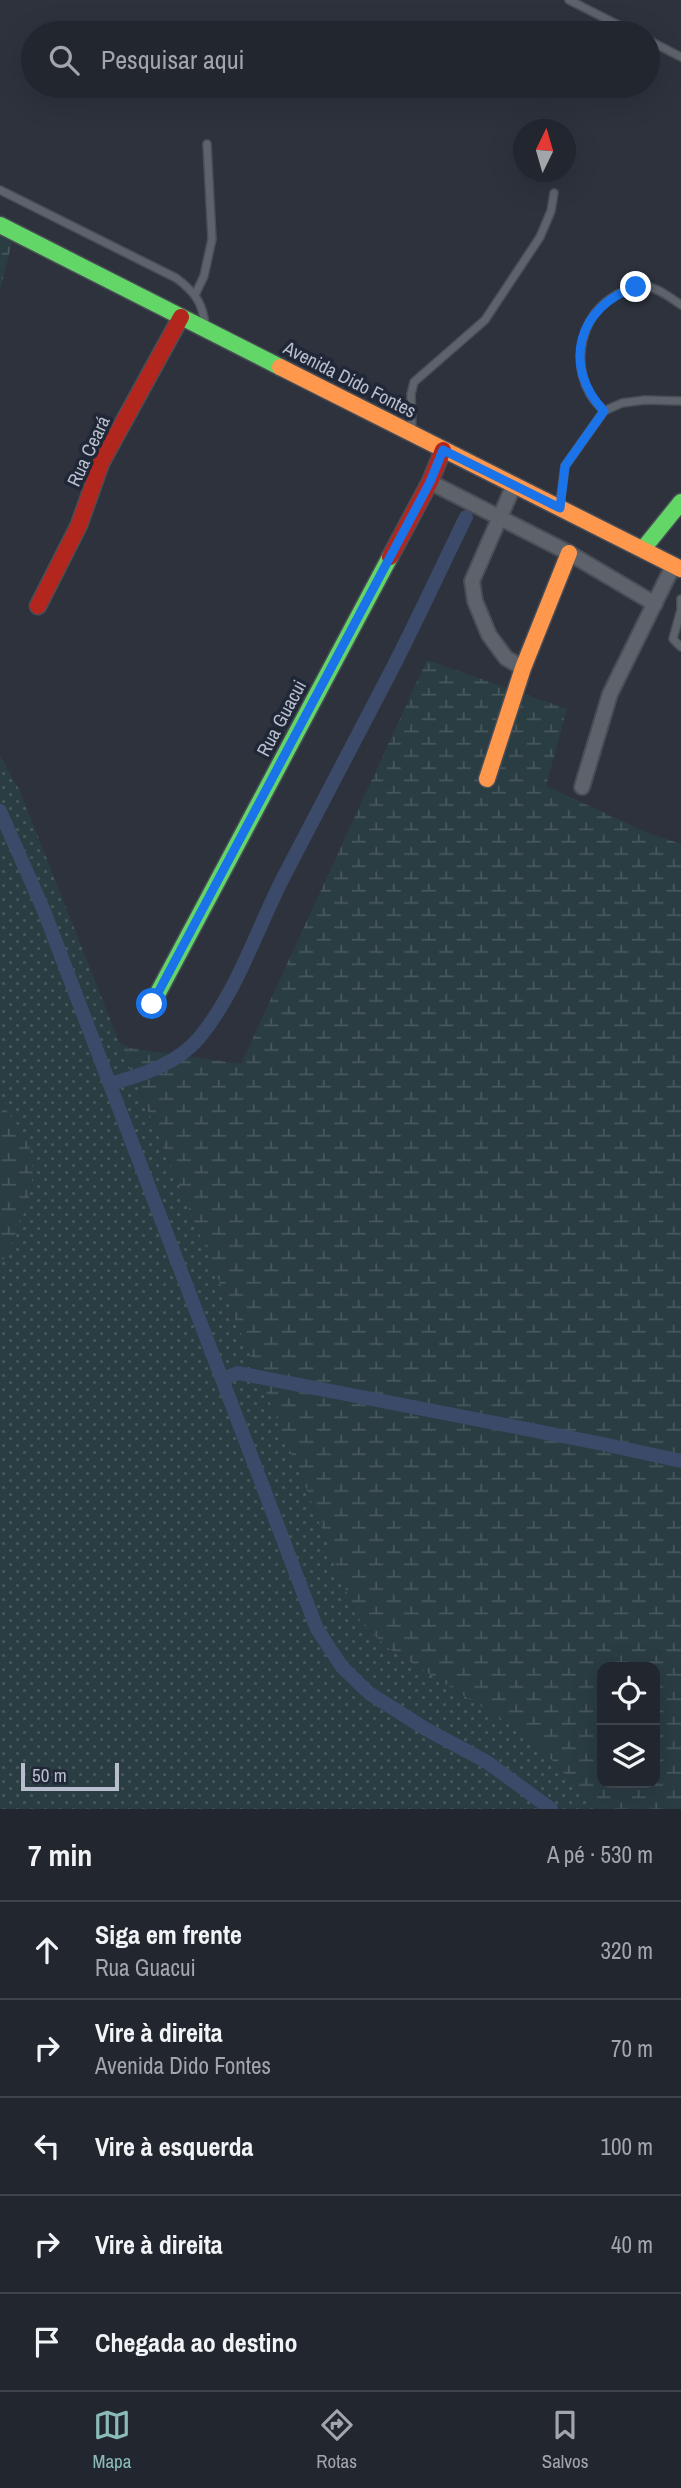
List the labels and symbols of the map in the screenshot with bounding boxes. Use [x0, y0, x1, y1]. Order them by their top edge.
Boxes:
north arrow [513, 119, 576, 182]
route end [620, 271, 651, 302]
street label: Avenida Dido Fontes [278, 334, 421, 424]
street label: Rua Ceará [60, 411, 116, 491]
street label: Rua Guacui [250, 675, 312, 761]
route start [136, 988, 167, 1019]
scale bar [21, 1760, 119, 1792]

